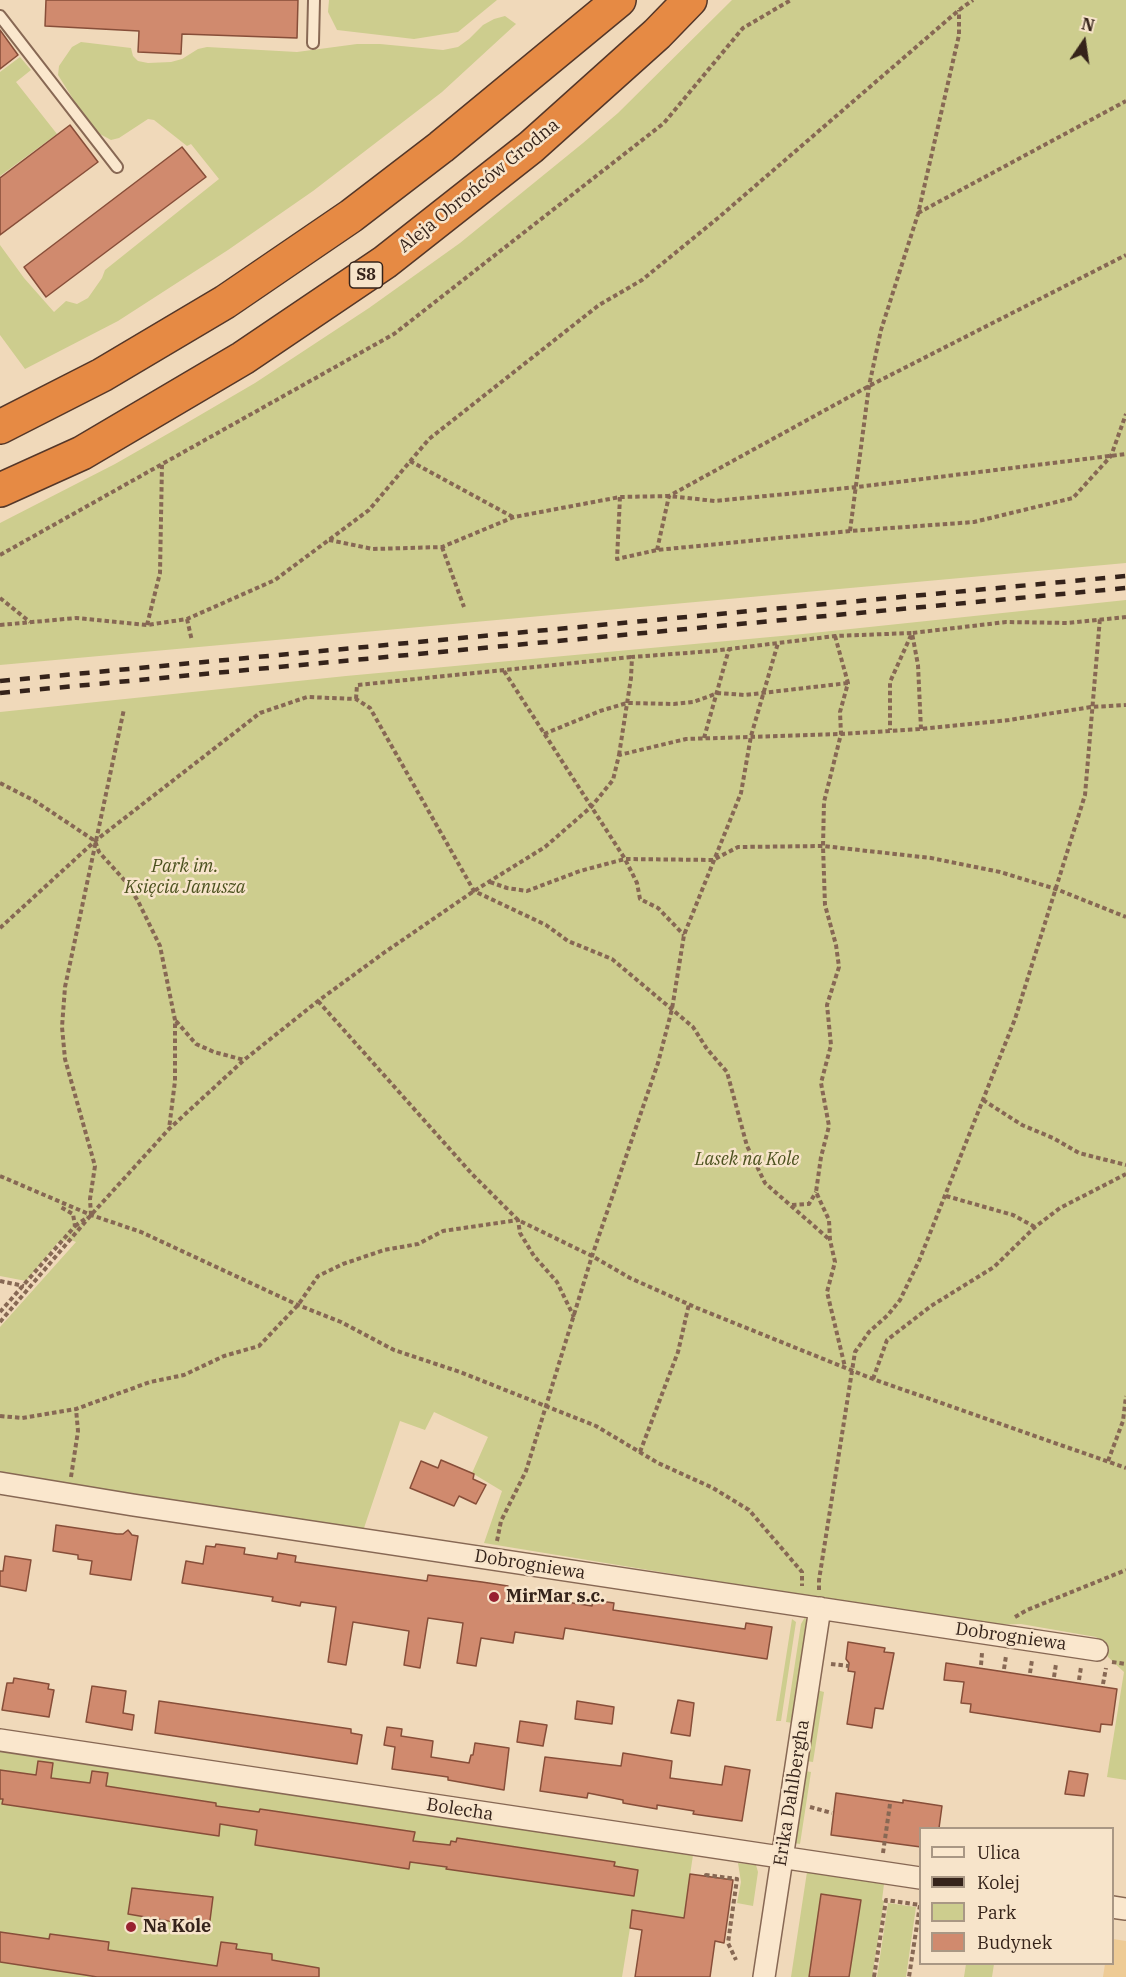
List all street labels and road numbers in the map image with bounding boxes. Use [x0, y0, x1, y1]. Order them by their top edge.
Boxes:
street label: Aleja Obrońców Grodna [394, 114, 564, 258]
road number: S8 [350, 262, 382, 288]
street label: Dobrogniewa [473, 1546, 587, 1584]
street label: Dobrogniewa [954, 1619, 1068, 1655]
street label: Erika Dahlbergha [770, 1718, 814, 1868]
street label: Bolecha [425, 1794, 495, 1826]

